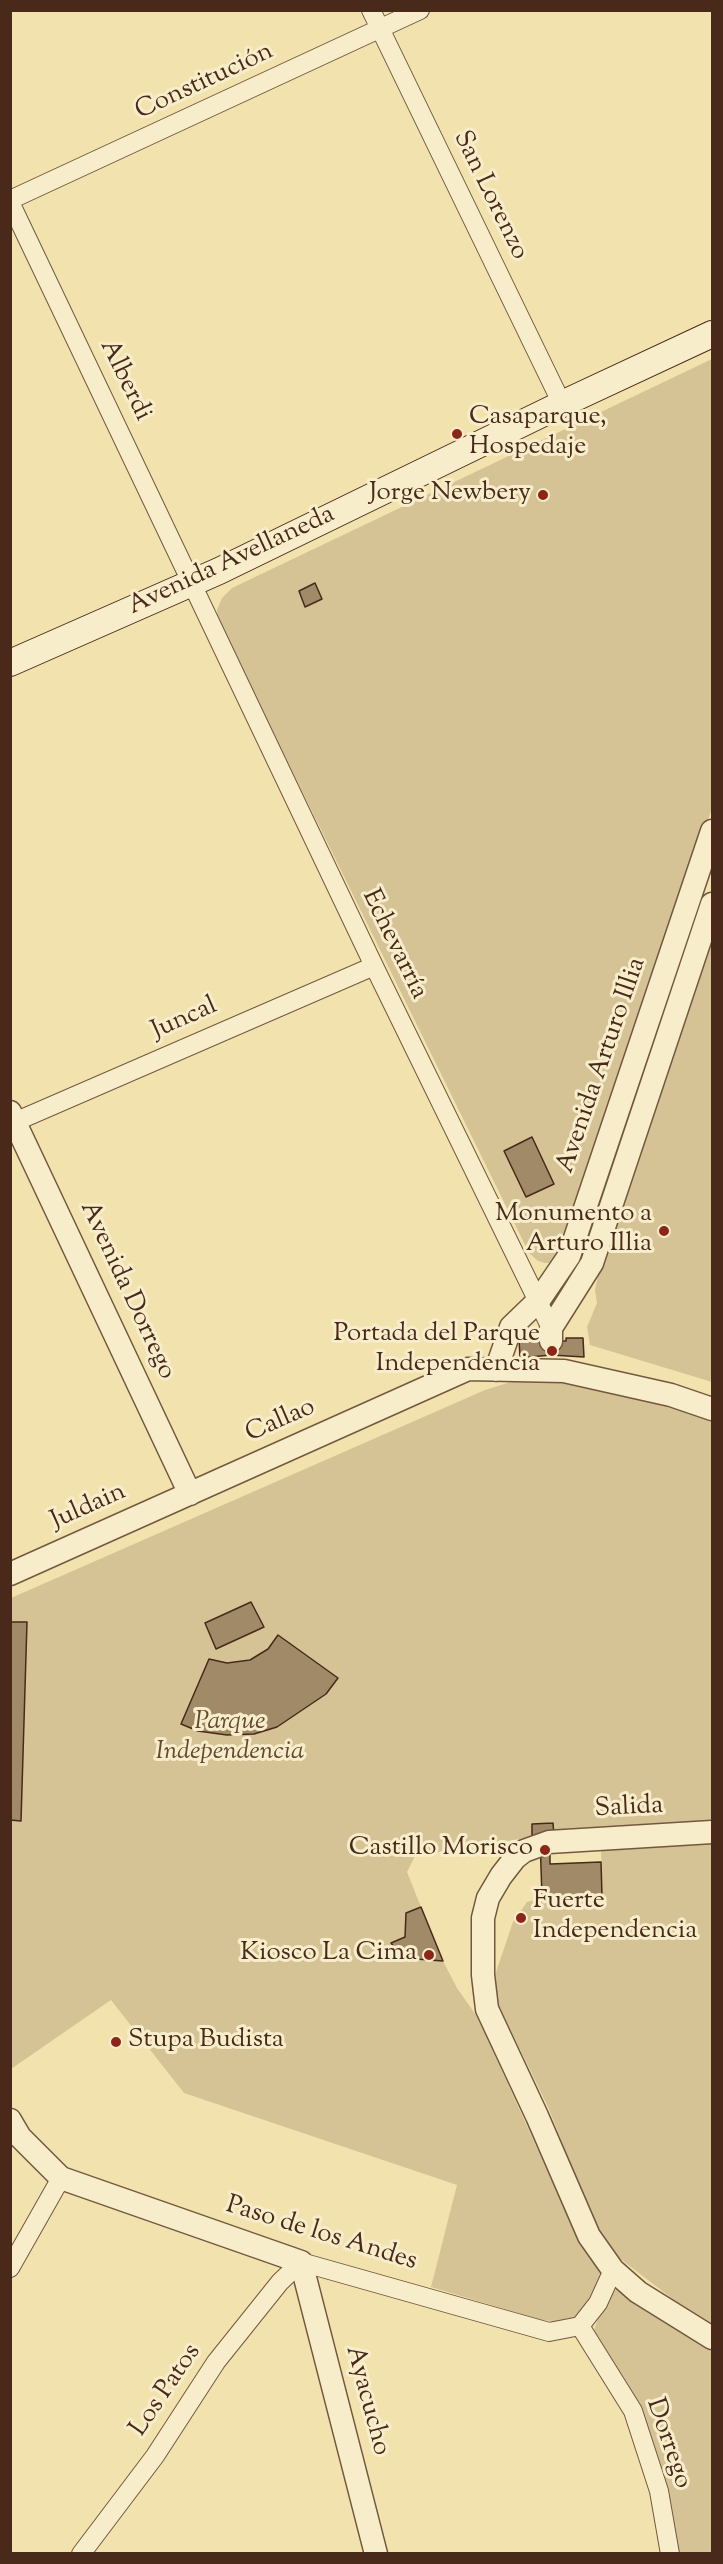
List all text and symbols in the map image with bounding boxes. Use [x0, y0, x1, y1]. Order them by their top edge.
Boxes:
street label: Constitución [131, 37, 279, 129]
street label: San Lorenzo [444, 126, 534, 266]
street label: Alberdi [91, 335, 157, 427]
place label: Casaparque, Hospedaje [469, 403, 606, 464]
marker: Casaparque, Hospedaje [450, 427, 464, 441]
place label: Jorge Newbery [369, 479, 531, 511]
marker: Jorge Newbery [536, 488, 550, 502]
street label: Avenida Avellaneda [124, 500, 340, 624]
street label: Echevarría [353, 885, 433, 1005]
street label: Avenida Arturo Illia [552, 954, 654, 1178]
street label: Juncal [147, 992, 223, 1048]
street label: Avenida Dorrego [71, 1197, 181, 1385]
place label: Monumento a Arturo Illia [495, 1200, 652, 1262]
marker: Monumento a Arturo Illia [657, 1224, 671, 1238]
place label: Portada del Parque Independencia [334, 1320, 540, 1382]
marker: Portada del Parque Independencia [545, 1344, 559, 1358]
street label: Callao [241, 1393, 321, 1451]
street label: Juldain [47, 1478, 131, 1538]
park label: Parque Independencia [156, 1708, 304, 1769]
street label: Salida [594, 1792, 664, 1826]
place label: Castillo Morisco [349, 1834, 533, 1866]
marker: Castillo Morisco [538, 1843, 552, 1857]
place label: Fuerte Independencia [533, 1887, 697, 1948]
marker: Fuerte Independencia [514, 1911, 528, 1925]
place label: Kiosco La Cima [240, 1939, 417, 1971]
marker: Kiosco La Cima [422, 1948, 436, 1962]
place label: Stupa Budista [128, 2026, 284, 2058]
marker: Stupa Budista [109, 2035, 123, 2049]
street label: Paso de los Andes [222, 2191, 420, 2279]
street label: Los Patos [125, 2339, 209, 2443]
street label: Ayacucho [336, 2343, 396, 2459]
street label: Dorrego [637, 2395, 697, 2493]

